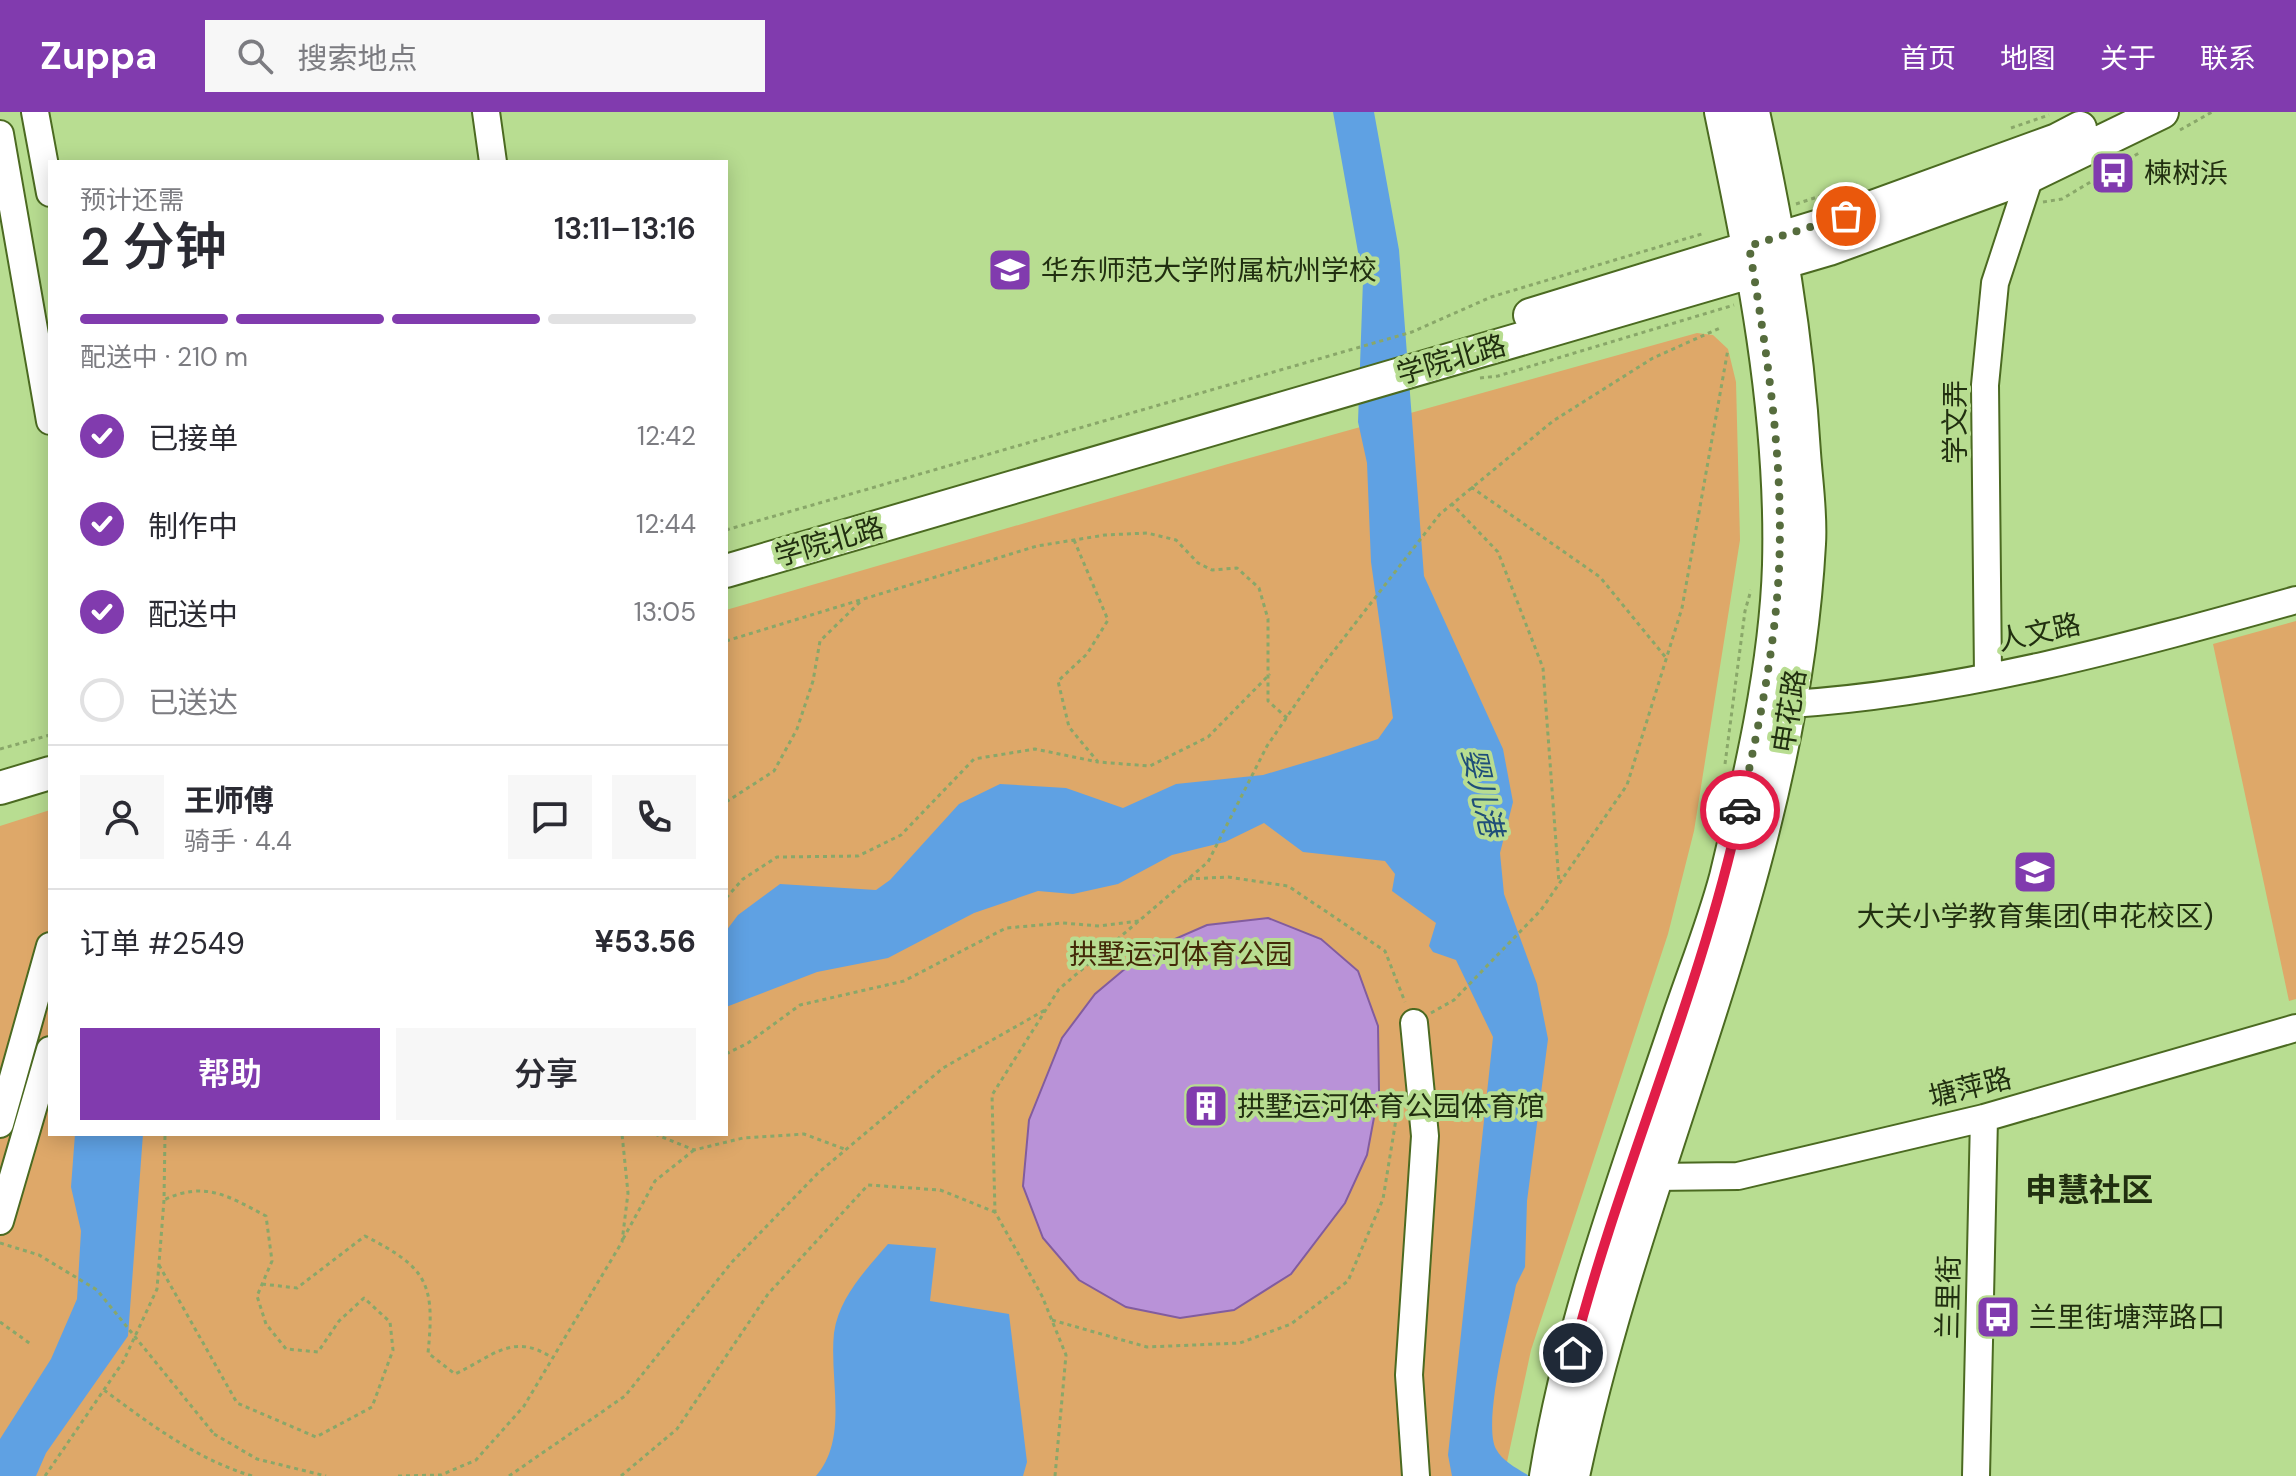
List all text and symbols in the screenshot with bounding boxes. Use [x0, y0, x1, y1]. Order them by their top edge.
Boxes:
search box [205, 20, 765, 92]
text: Zuppa [40, 31, 157, 81]
icon: search [233, 34, 277, 78]
text: 搜索地点 [297, 39, 417, 78]
text: 首页 [1900, 40, 1956, 77]
text: 地图 [2000, 40, 2056, 77]
text: 关于 [2100, 40, 2156, 77]
text: 联系 [2200, 40, 2256, 77]
bus stop icon: 楝树浜 [2089, 149, 2137, 197]
place label: 楝树浜 [2144, 155, 2228, 192]
pin [1812, 182, 1880, 250]
text: 预计还需 [80, 183, 184, 217]
icon: bag [1824, 194, 1868, 238]
text: 13:11–13:16 [554, 209, 696, 248]
text: 2 分钟 [80, 213, 227, 281]
school or university icon: 华东师范大学附属杭州学校 [986, 246, 1034, 294]
place label: 华东师范大学附属杭州学校 [1041, 252, 1377, 289]
street label: 学院北路 [1392, 326, 1510, 393]
text: 配送中 · 210 m [80, 340, 248, 374]
street label: 学文弄 [1937, 380, 1974, 464]
icon: check [80, 414, 124, 458]
text: 已接单 [148, 419, 238, 458]
text: 12:42 [637, 419, 696, 453]
icon: check [80, 502, 124, 546]
text: 制作中 [148, 507, 238, 546]
text: 12:44 [636, 507, 696, 541]
street label: 学院北路 [770, 508, 888, 575]
icon: check [80, 590, 124, 634]
text: 配送中 [148, 595, 238, 634]
text: 13:05 [634, 595, 696, 629]
street label: 人文路 [1994, 606, 2084, 659]
street label: 申花路 [1765, 667, 1814, 755]
text: 已送达 [148, 683, 238, 722]
water label: 婴儿港 [1453, 744, 1513, 844]
courier [1700, 770, 1780, 850]
button: person [80, 775, 164, 859]
button: chat [508, 775, 592, 859]
button: phone [612, 775, 696, 859]
text: 王师傅 [184, 781, 274, 820]
icon: car [1718, 788, 1762, 832]
text: 骑手 · 4.4 [184, 824, 292, 858]
school or university icon: 大关小学教育集团(申花校区) [2011, 848, 2059, 896]
place label: 大关小学教育集团(申花校区) [1857, 898, 2213, 935]
text: ¥53.56 [595, 922, 696, 961]
text: 订单 #2549 [80, 924, 245, 963]
park label: 拱墅运河体育公园 [1069, 936, 1293, 973]
button: 帮助 [80, 1028, 380, 1120]
button: 分享 [396, 1028, 696, 1120]
street label: 塘萍路 [1925, 1059, 2015, 1116]
building icon: 拱墅运河体育公园体育馆 [1182, 1082, 1230, 1130]
place label: 拱墅运河体育公园体育馆 [1237, 1088, 1545, 1125]
district label: 申慧社区 [2025, 1169, 2153, 1211]
street label: 兰里街 [1929, 1255, 1968, 1339]
bus stop icon: 兰里街塘萍路口 [1974, 1293, 2022, 1341]
place label: 兰里街塘萍路口 [2029, 1299, 2225, 1336]
pin [1539, 1319, 1607, 1387]
icon: home [1551, 1331, 1595, 1375]

